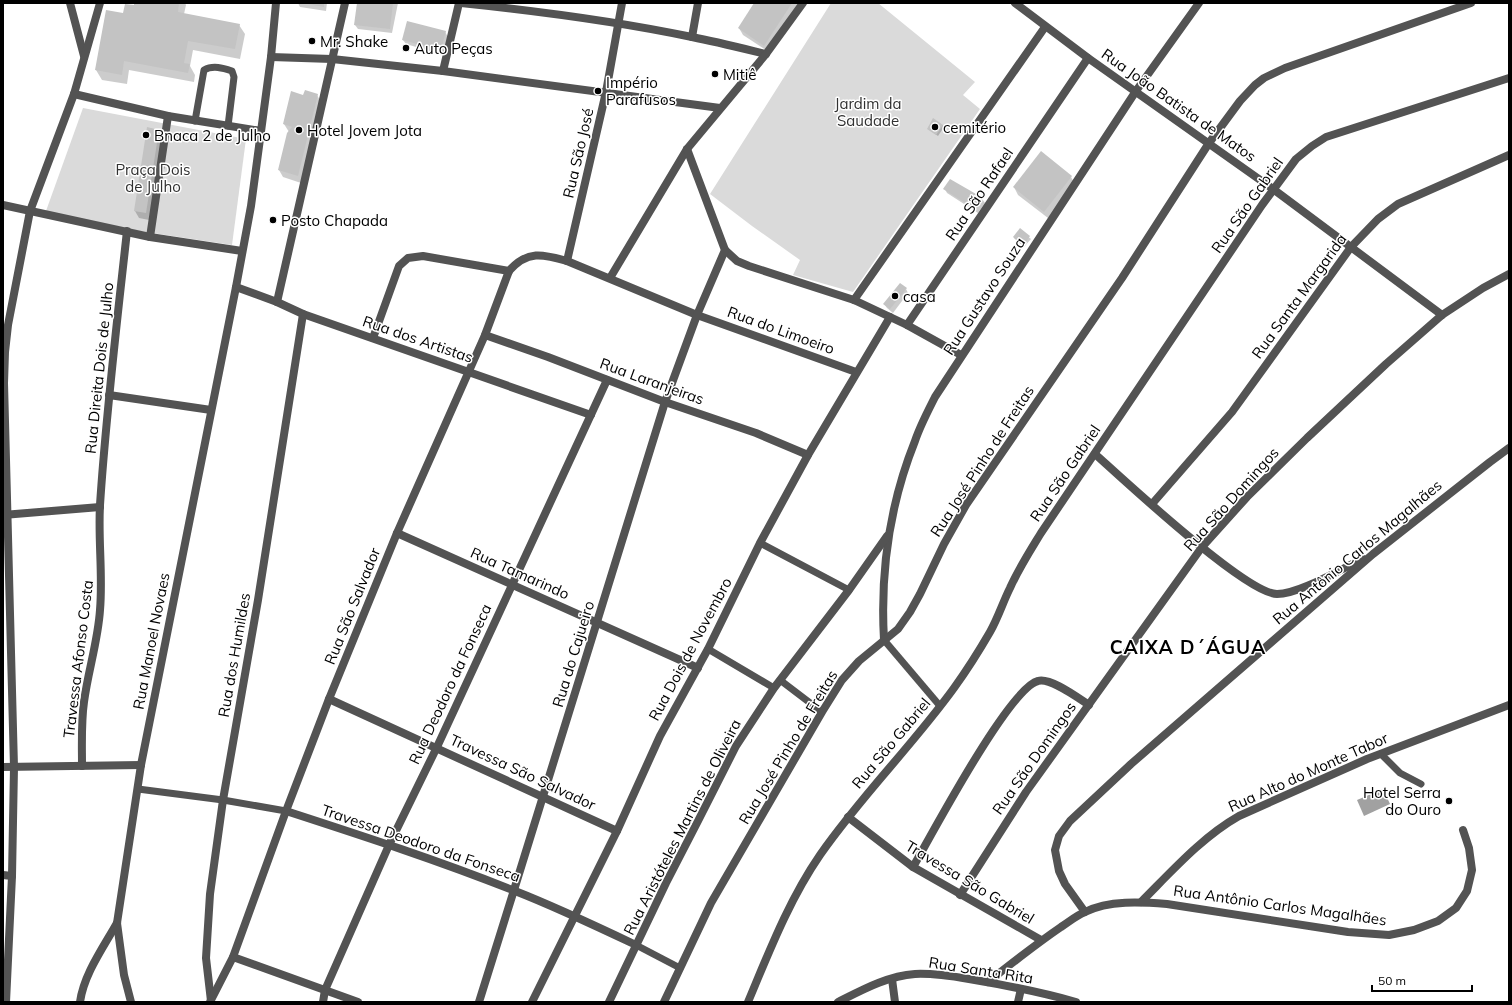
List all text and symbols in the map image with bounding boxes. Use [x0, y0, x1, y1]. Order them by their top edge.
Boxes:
place label: Mr. Shake [320, 32, 388, 51]
marker: Mr. Shake [307, 36, 317, 46]
place label: Auto Peças [414, 39, 493, 58]
marker: Auto Peças [401, 43, 411, 53]
street label: Rua João Batista de Matos [1098, 44, 1260, 166]
place label: Mitiê [723, 65, 756, 84]
marker: Mitiê [710, 69, 720, 79]
place label: Império Parafusos [606, 73, 676, 109]
marker: Império Parafusos [593, 86, 603, 96]
park label: Jardim da Saudade [835, 94, 901, 130]
street label: Rua São José [558, 106, 598, 200]
place label: cemitério [943, 118, 1006, 137]
place label: Hotel Jovem Jota [307, 121, 422, 140]
marker: cemitério [930, 122, 940, 132]
marker: Hotel Jovem Jota [294, 125, 304, 135]
place label: Bnaca 2 de Julho [154, 126, 271, 145]
marker: Bnaca 2 de Julho [141, 130, 151, 140]
street label: Rua São Rafael [941, 144, 1017, 244]
street label: Rua São Gabriel [1207, 153, 1287, 257]
park label: Praça Dois de Julho [115, 160, 191, 196]
place label: Posto Chapada [281, 211, 388, 230]
marker: Posto Chapada [268, 215, 278, 225]
street label: Rua Santa Margarida [1247, 230, 1351, 362]
street label: Rua Gustavo Souza [939, 233, 1029, 359]
street label: Rua Direita Dois de Julho [81, 281, 117, 455]
place label: casa [903, 287, 936, 306]
marker: casa [890, 291, 900, 301]
street label: Rua do Limoeiro [725, 302, 837, 358]
street label: Rua dos Artistas [360, 311, 476, 367]
street label: Rua Laranjeiras [597, 353, 707, 409]
street label: Rua José Pinho de Freitas [926, 382, 1038, 540]
street label: Rua São Gabriel [1026, 421, 1104, 525]
street label: Rua São Domingos [1179, 443, 1283, 555]
street label: Rua Antônio Carlos Magalhães [1268, 476, 1446, 628]
street label: Rua Tamarindo [468, 543, 572, 603]
street label: Rua São Salvador [320, 544, 384, 667]
street label: Rua Manoel Novaes [128, 571, 174, 711]
street label: Rua Dois de Novembro [644, 574, 736, 724]
street label: Travessa Afonso Costa [59, 579, 97, 739]
street label: Rua dos Humildes [214, 591, 254, 719]
street label: Rua do Cajueiro [548, 598, 598, 710]
street label: Rua Deodoro da Fonseca [404, 601, 496, 767]
district label: CAIXA D´ÁGUA [1110, 635, 1266, 659]
street label: Rua José Pinho de Freitas [734, 666, 842, 828]
street label: Rua São Gabriel [848, 694, 934, 792]
street label: Rua São Domingos [988, 698, 1080, 818]
street label: Rua Aristóteles Martins de Oliveira [619, 716, 745, 938]
street label: Rua Alto do Monte Tabor [1225, 728, 1391, 816]
street label: Travessa São Salvador [447, 730, 599, 814]
place label: Hotel Serra do Ouro [1363, 783, 1441, 819]
marker: Hotel Serra do Ouro [1444, 796, 1454, 806]
street label: Travessa Deodoro da Fonseca [319, 800, 523, 886]
street label: Travessa São Gabriel [902, 836, 1038, 928]
street label: Rua Antônio Carlos Magalhães [1172, 881, 1388, 929]
street label: Rua Santa Rita [927, 952, 1035, 988]
scale bar [1372, 967, 1472, 993]
text: 50 m [1378, 973, 1406, 988]

